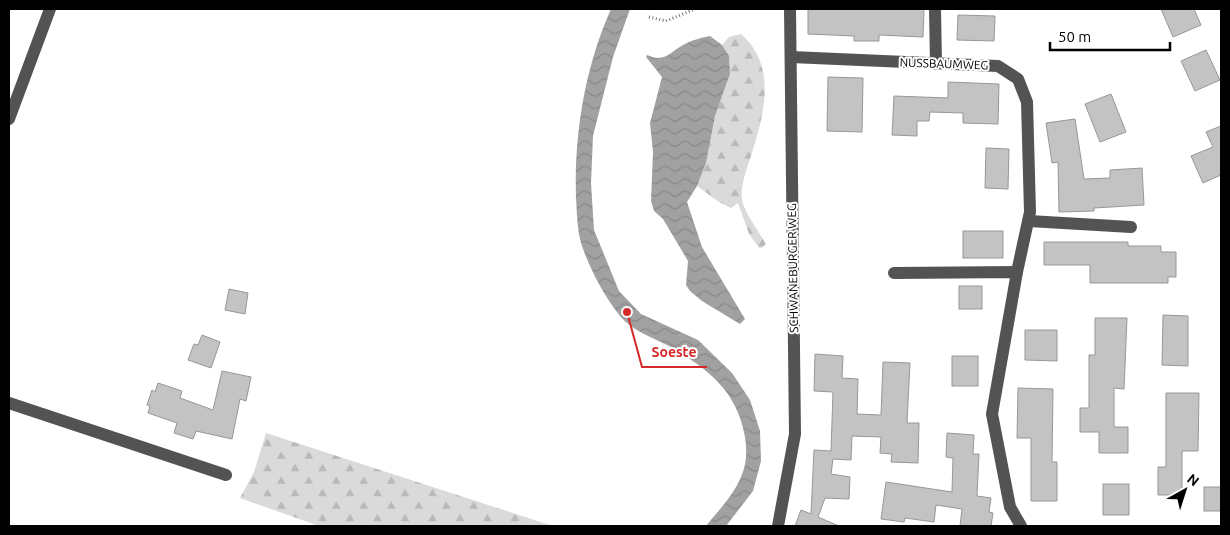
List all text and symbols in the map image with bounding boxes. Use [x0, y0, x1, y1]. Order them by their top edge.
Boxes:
scale bar [1050, 20, 1170, 52]
text: 50 m [1058, 28, 1091, 45]
street label: NUSSBAUMWEG [899, 55, 989, 72]
street label: SCHWANEBURGER WEG [785, 203, 800, 333]
callout: Soeste [642, 338, 707, 367]
text: Soeste [652, 344, 696, 360]
north arrow [1160, 465, 1210, 515]
text: N [1184, 470, 1202, 489]

